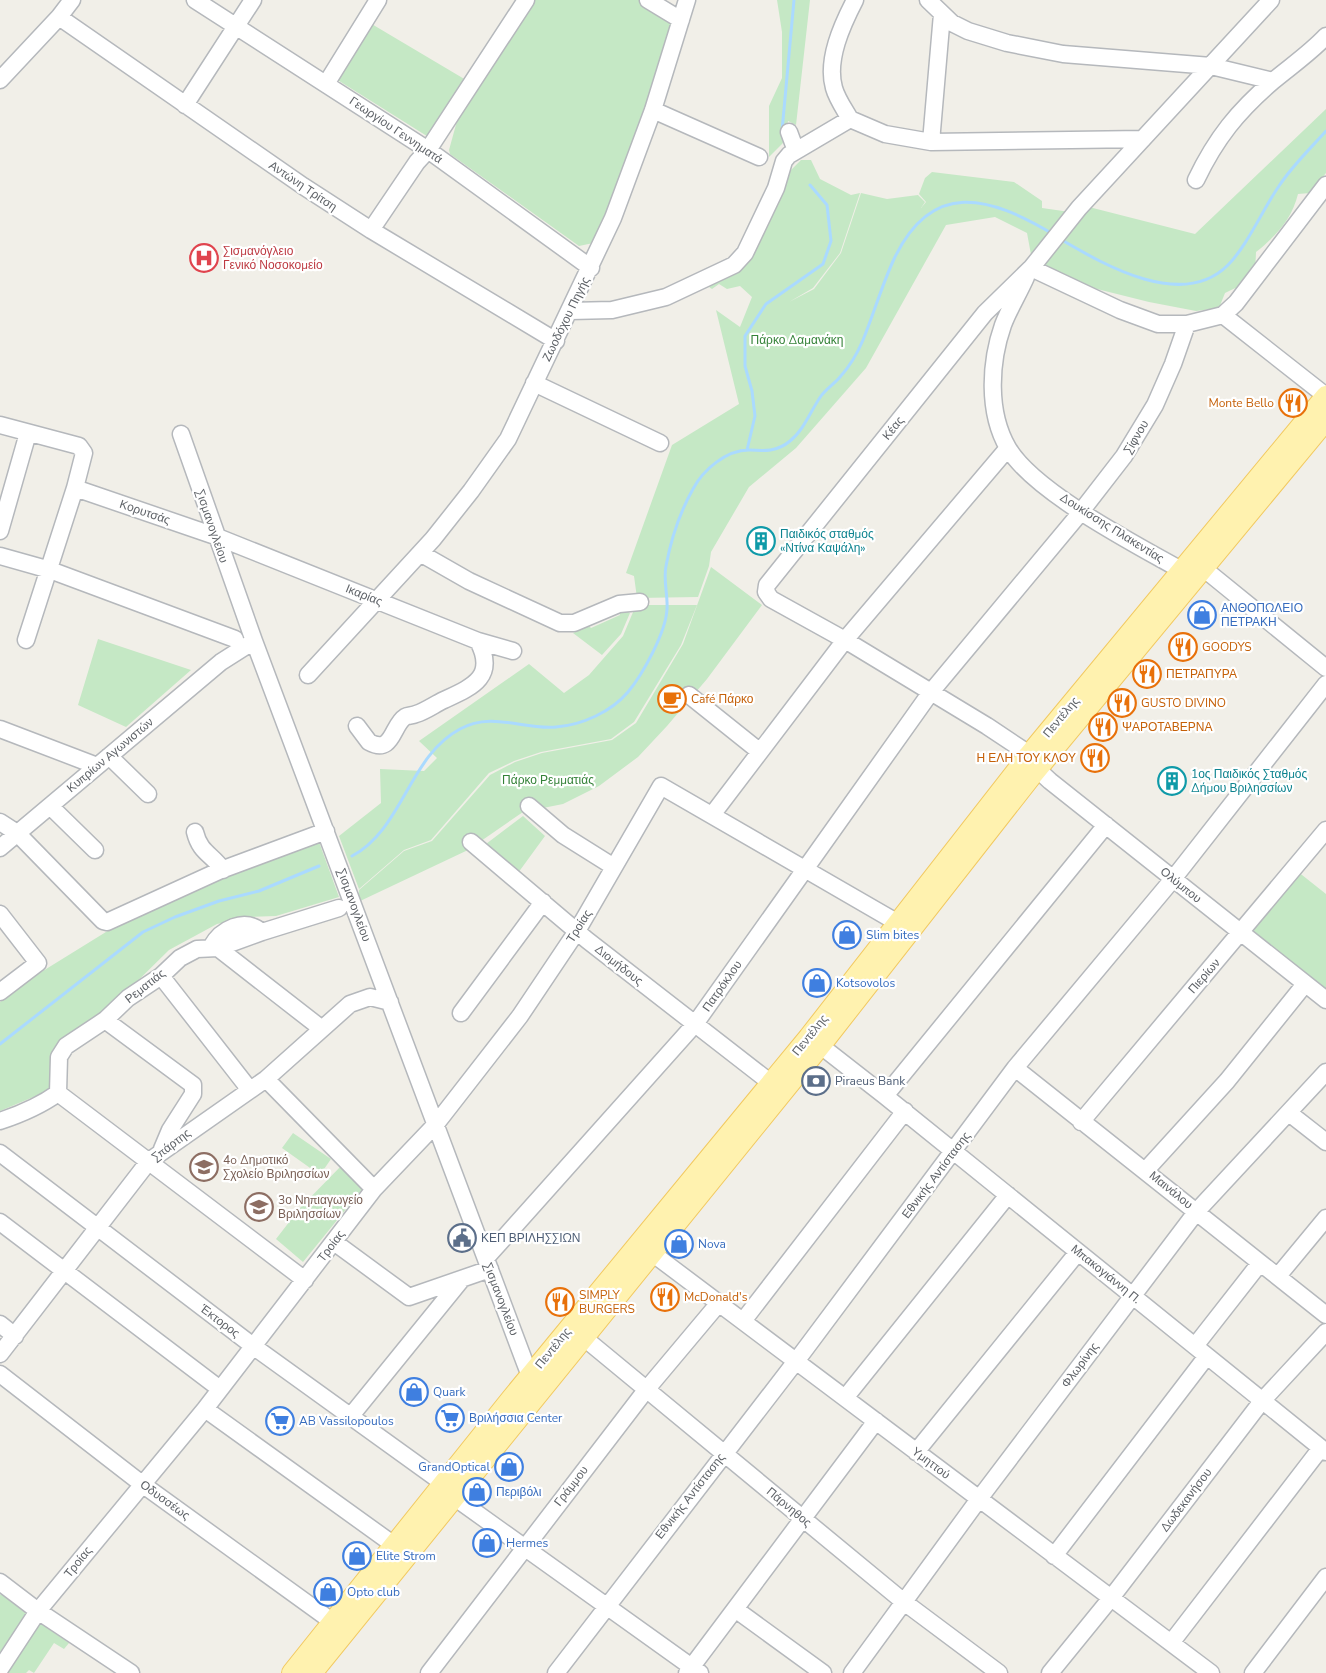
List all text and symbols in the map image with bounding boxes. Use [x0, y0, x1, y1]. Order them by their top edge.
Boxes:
street label: Γεωργίου Γεννηματά [346, 93, 446, 167]
street label: Αντώνη Τρίτση [266, 157, 340, 215]
hospital icon: Σισμανόγλειο Γενικό Νοσοκομείο [189, 243, 219, 273]
place label: Σισμανόγλειο Γενικό Νοσοκομείο [223, 243, 323, 273]
street label: Ζωοδόχου Πηγής [539, 274, 594, 364]
park label: Πάρκο Δαμανάκη [750, 332, 844, 348]
restaurant icon: Monte Bello [1278, 388, 1308, 418]
place label: Monte Bello [1208, 395, 1274, 411]
street label: Κέας [879, 413, 908, 443]
street label: Σίφνου [1120, 417, 1152, 457]
street label: Σισμανογλείου [192, 487, 232, 565]
street label: Δουκίσσης Πλακεντίας [1057, 489, 1167, 567]
street label: Κορυτσάς [118, 496, 173, 528]
building icon: Παιδικός σταθμός «Ντίνα Καψάλη» [746, 526, 776, 556]
place label: Παιδικός σταθμός «Ντίνα Καψάλη» [780, 526, 874, 556]
street label: Ικαρίας [343, 580, 385, 610]
shop icon: ΑΝΘΟΠΩΛΕΙΟ ΠΕΤΡΑΚΗ [1187, 600, 1217, 630]
place label: ΑΝΘΟΠΩΛΕΙΟ ΠΕΤΡΑΚΗ [1221, 600, 1303, 630]
restaurant icon: GOODYS [1168, 632, 1198, 662]
place label: GOODYS [1202, 639, 1252, 655]
restaurant icon: ΠΕΤΡΑΠΥΡΑ [1132, 659, 1162, 689]
place label: ΠΕΤΡΑΠΥΡΑ [1166, 666, 1237, 682]
cafe icon: Café Πάρκο [657, 684, 687, 714]
restaurant icon: GUSTO DIVINO [1107, 688, 1137, 718]
place label: Café Πάρκο [691, 691, 754, 707]
street label: Πεντέλης [1039, 693, 1083, 741]
place label: GUSTO DIVINO [1141, 695, 1226, 711]
restaurant icon: ΨΑΡΟΤΑΒΕΡΝΑ [1088, 712, 1118, 742]
street label: Κυπρίων Αγωνιστών [63, 714, 157, 796]
place label: ΨΑΡΟΤΑΒΕΡΝΑ [1122, 719, 1213, 735]
restaurant icon: Η ΕΛΗ ΤΟΥ ΚΛΟΥ [1080, 743, 1110, 773]
place label: Η ΕΛΗ ΤΟΥ ΚΛΟΥ [977, 750, 1076, 766]
building icon: 1ος Παιδικός Σταθμός Δήμου Βριλησσίων [1157, 766, 1187, 796]
place label: 1ος Παιδικός Σταθμός Δήμου Βριλησσίων [1191, 766, 1308, 796]
park label: Πάρκο Ρεμματιάς [502, 772, 594, 788]
street label: Ολύμπου [1157, 863, 1205, 907]
street label: Σισμανογλείου [333, 866, 375, 944]
street label: Τροίας [563, 906, 595, 946]
shop icon: Slim bites [832, 920, 862, 950]
place label: Slim bites [866, 927, 919, 943]
street label: Διομήδους [592, 941, 647, 989]
street label: Πιερίων [1184, 955, 1224, 997]
street label: Πατρόκλου [699, 957, 745, 1015]
street label: Ρεματιάς [121, 965, 169, 1007]
shop icon: Kotsovolos [802, 968, 832, 998]
place label: Kotsovolos [836, 975, 895, 991]
street label: Πεντέλης [789, 1011, 832, 1059]
bank icon: Piraeus Bank [801, 1066, 831, 1096]
place label: Piraeus Bank [835, 1073, 906, 1089]
street label: Σπάρτης [148, 1125, 194, 1165]
street label: Εθνικής Αντίστασης [898, 1128, 974, 1222]
school or university icon: 4o Δημοτικό Σχολείο Βριλησσίων [189, 1152, 219, 1182]
place label: 4o Δημοτικό Σχολείο Βριλησσίων [223, 1152, 329, 1182]
street label: Μαινάλου [1146, 1168, 1196, 1212]
school or university icon: 3ο Νηπιαγωγείο Βριλησσίων [244, 1192, 274, 1222]
place label: 3ο Νηπιαγωγείο Βριλησσίων [278, 1192, 363, 1222]
public building icon: ΚΕΠ ΒΡΙΛΗΣΣΙΩΝ [447, 1223, 477, 1253]
street label: Τροίας [314, 1227, 348, 1265]
shop icon: Nova [664, 1229, 694, 1259]
place label: ΚΕΠ ΒΡΙΛΗΣΣΙΩΝ [481, 1230, 581, 1246]
place label: Nova [698, 1236, 726, 1252]
street label: Μπακογιάννη Π. [1068, 1241, 1144, 1307]
street label: Σισμανογλείου [480, 1260, 522, 1338]
restaurant icon: McDonald's [650, 1282, 680, 1312]
restaurant icon: SIMPLY BURGERS [545, 1287, 575, 1317]
place label: SIMPLY BURGERS [579, 1287, 635, 1317]
place label: McDonald's [684, 1289, 748, 1305]
street label: Έκτορος [196, 1300, 243, 1341]
street label: Πεντέλης [532, 1324, 575, 1372]
street label: Φλωρίνης [1058, 1339, 1102, 1391]
shop icon: Quark [399, 1377, 429, 1407]
place label: Quark [433, 1384, 467, 1400]
supermarket icon: Βριλήσσια Center [435, 1403, 465, 1433]
supermarket icon: AB Vassilopoulos [265, 1406, 295, 1436]
place label: Βριλήσσια Center [469, 1410, 563, 1426]
place label: AB Vassilopoulos [299, 1413, 394, 1429]
street label: Υμηττού [909, 1443, 953, 1483]
street label: Εθνικής Αντίστασης [651, 1450, 729, 1542]
shop icon: GrandOptical [494, 1452, 524, 1482]
place label: GrandOptical [418, 1459, 490, 1475]
street label: Γράμμου [550, 1463, 592, 1509]
street label: Δωδεκανήσου [1157, 1465, 1215, 1535]
street label: Οδυσσέως [137, 1477, 193, 1524]
shop icon: Περιβόλι [462, 1477, 492, 1507]
street label: Πάρνηθος [763, 1483, 815, 1531]
place label: Περιβόλι [496, 1484, 542, 1500]
shop icon: Hermes [472, 1528, 502, 1558]
place label: Hermes [506, 1535, 548, 1551]
shop icon: Elite Strom [342, 1541, 372, 1571]
street label: Τροίας [60, 1543, 96, 1581]
place label: Elite Strom [376, 1548, 436, 1564]
shop icon: Opto club [313, 1577, 343, 1607]
place label: Opto club [347, 1584, 400, 1600]

